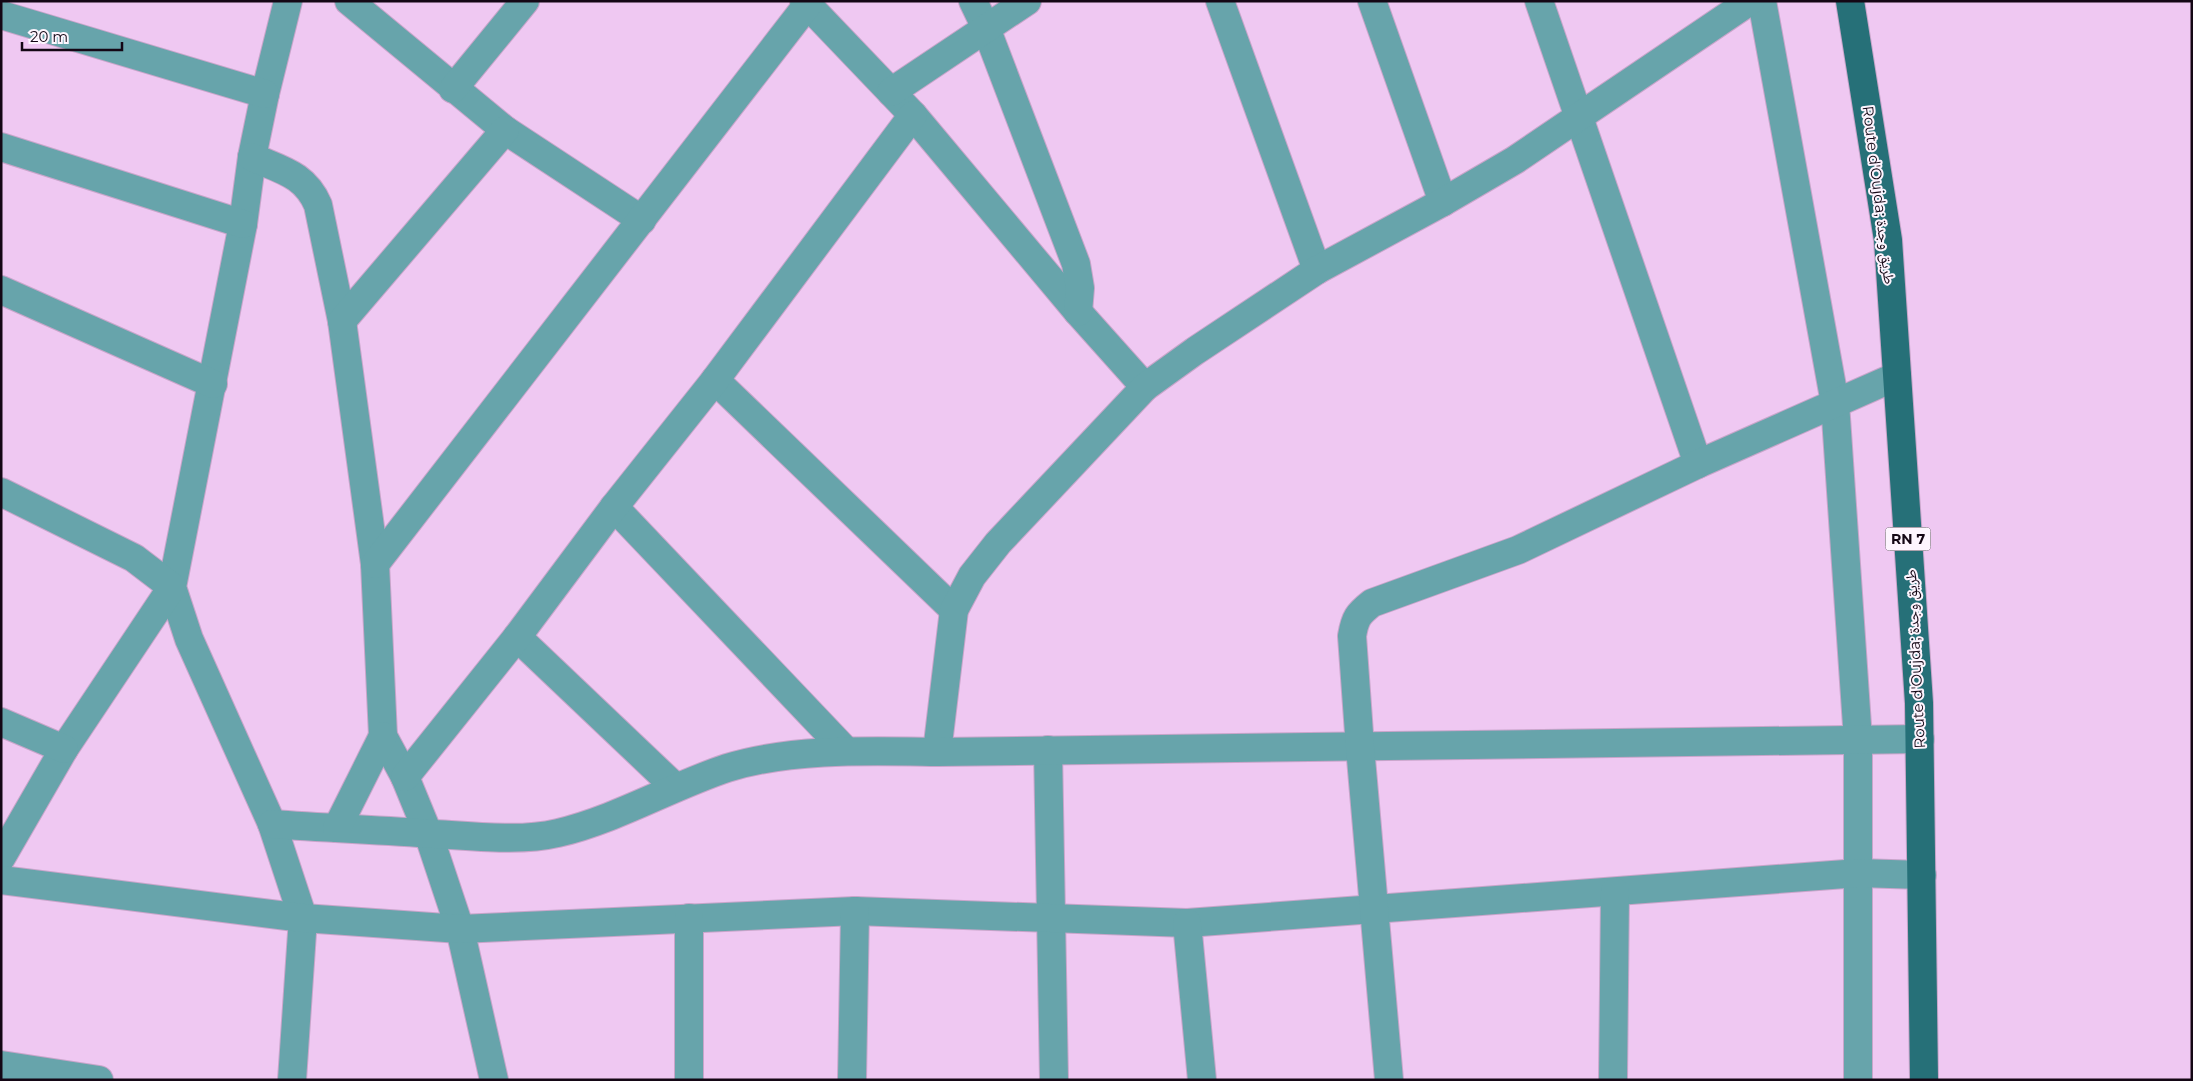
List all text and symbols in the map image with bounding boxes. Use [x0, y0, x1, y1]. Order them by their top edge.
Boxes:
scale bar [22, 20, 122, 52]
text: 20 m [30, 27, 68, 46]
street label: Route d'Oujda; طريق وجدة [1858, 105, 1899, 285]
road number: RN 7 [1886, 528, 1930, 550]
street label: Route d'Oujda; طريق وجدة [1901, 569, 1930, 749]

